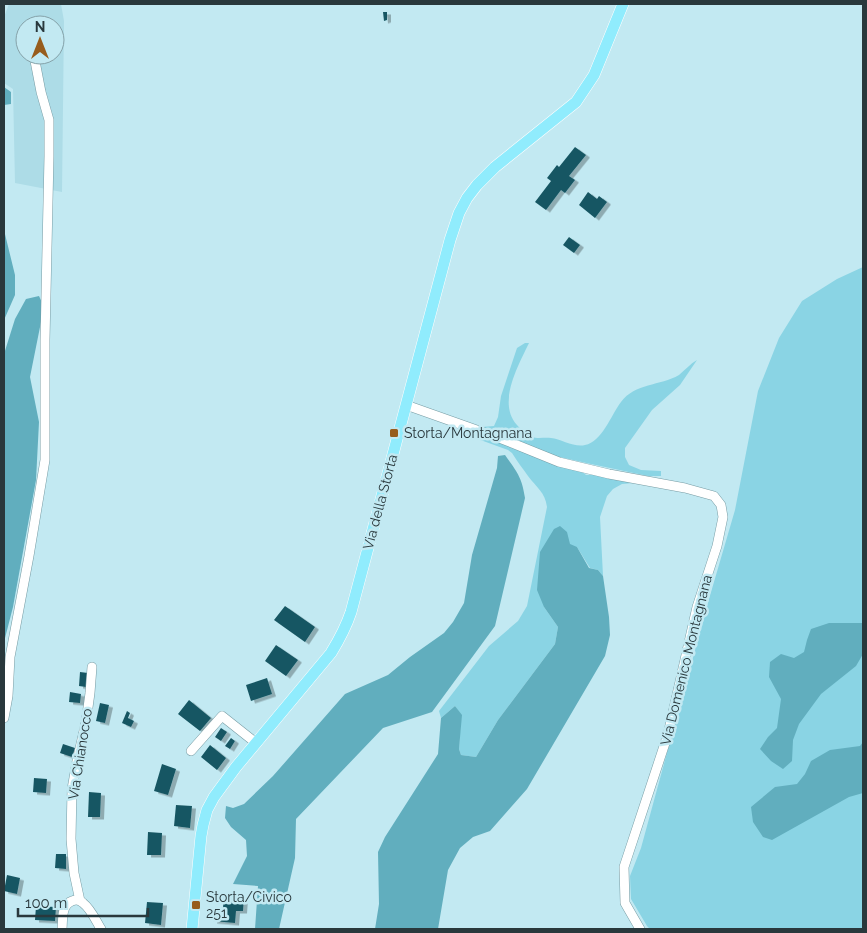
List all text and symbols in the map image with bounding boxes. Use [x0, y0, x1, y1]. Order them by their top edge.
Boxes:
north arrow [15, 15, 65, 65]
text: N [35, 19, 45, 35]
place label: Storta/Montagnana [404, 425, 532, 441]
marker: Storta/Montagnana [388, 427, 400, 439]
street label: Via della Storta [360, 453, 400, 551]
street label: Via Domenico Montagnana [657, 573, 715, 747]
street label: Via Chianocco [65, 707, 95, 801]
scale bar [18, 886, 148, 918]
place label: Storta/Civico 251 [206, 889, 292, 921]
text: 100 m [25, 894, 67, 912]
marker: Storta/Civico 251 [190, 899, 202, 911]

